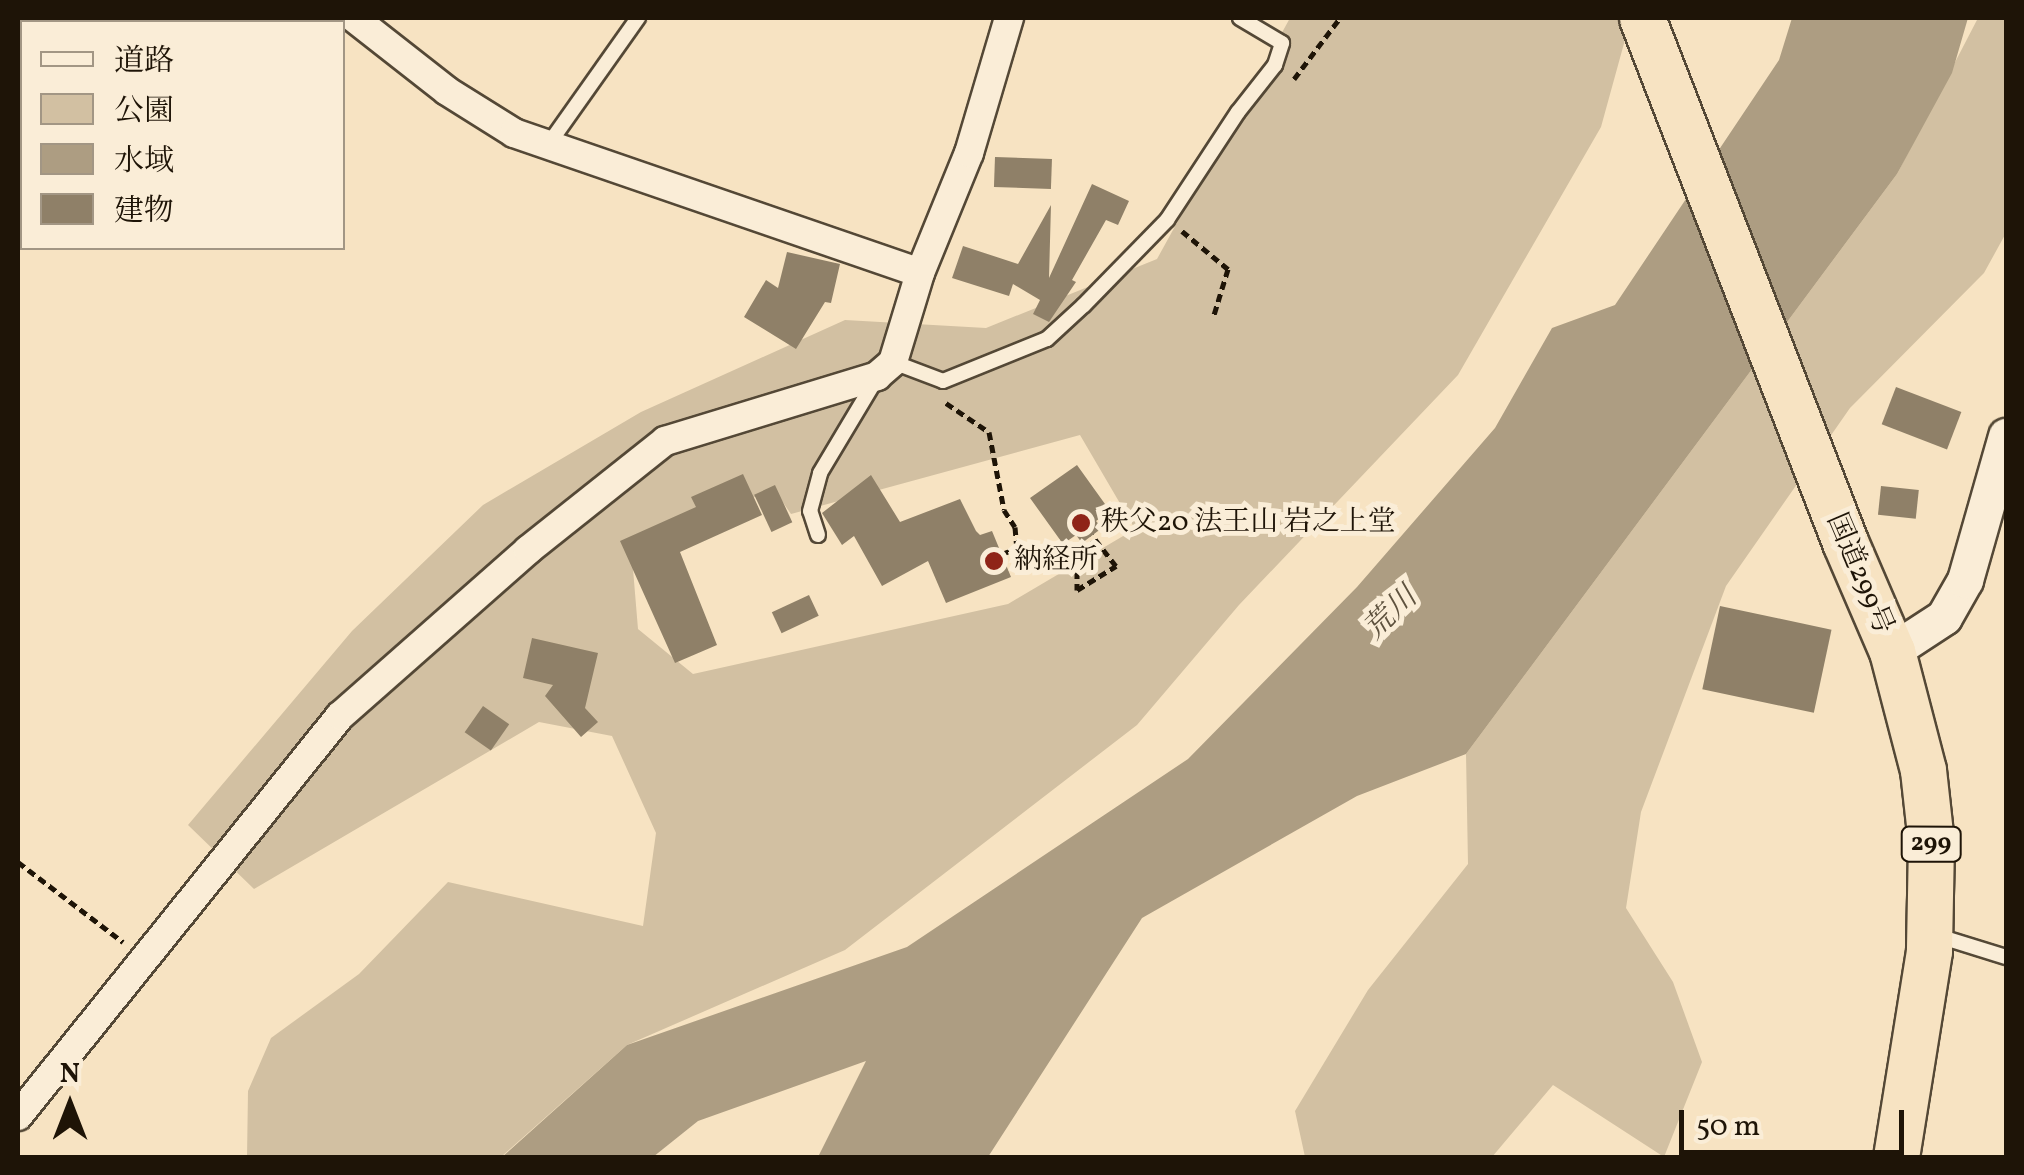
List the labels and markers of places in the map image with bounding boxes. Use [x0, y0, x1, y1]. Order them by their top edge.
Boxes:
place label: 秩父20 法王山 岩之上堂 [1101, 506, 1396, 540]
marker: 秩父20 法王山 岩之上堂 [1070, 512, 1092, 534]
place label: 納経所 [1014, 544, 1098, 578]
marker: 納経所 [983, 550, 1005, 572]

